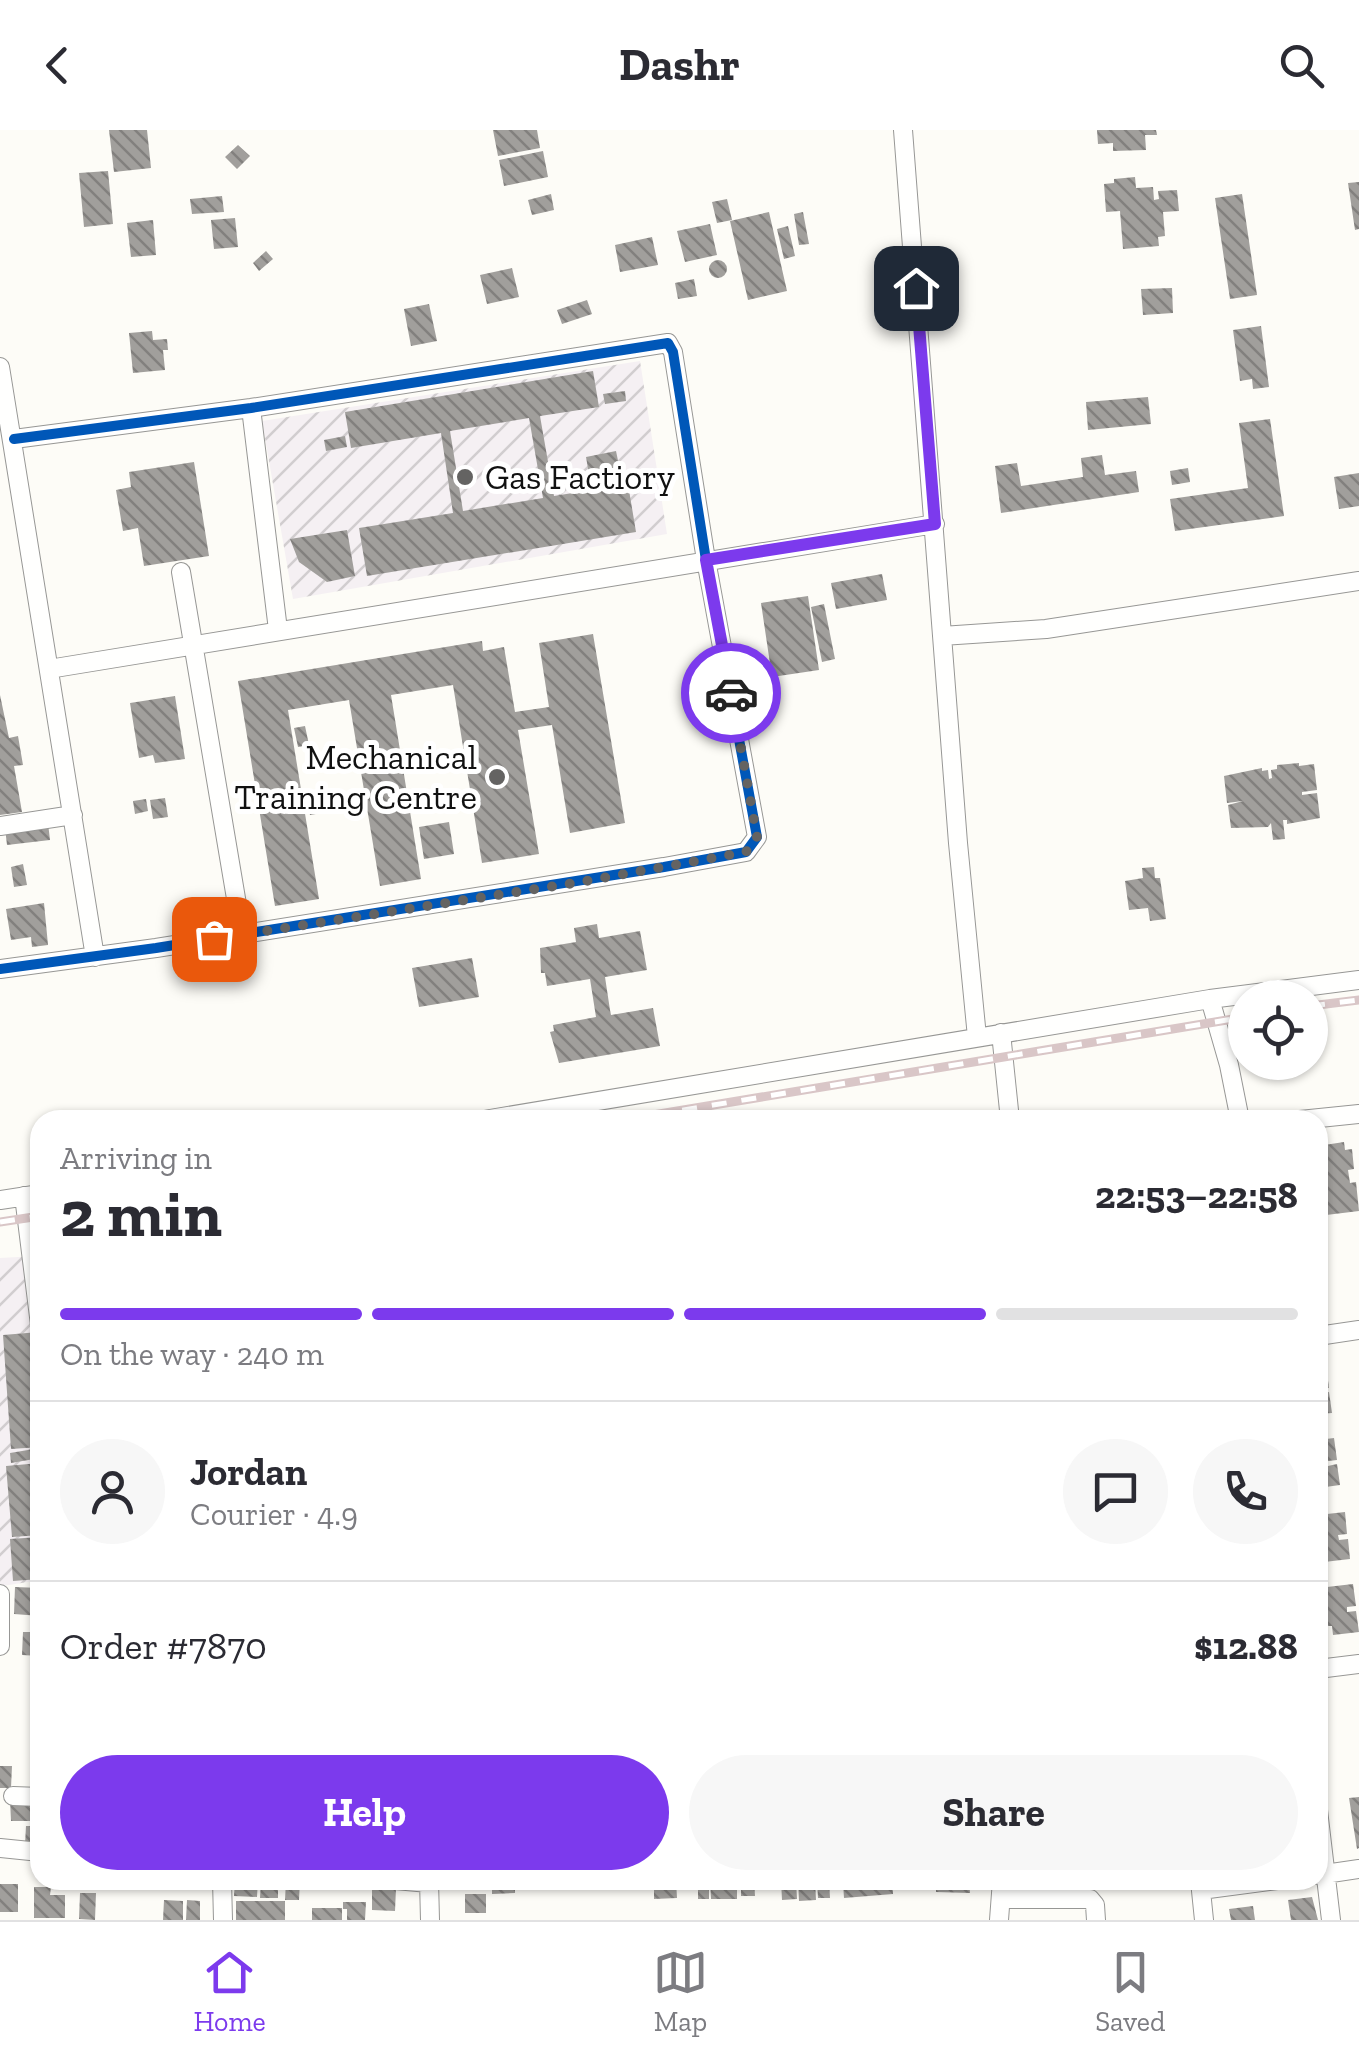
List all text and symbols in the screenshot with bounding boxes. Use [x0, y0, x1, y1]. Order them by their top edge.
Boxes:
icon: back [30, 38, 85, 93]
text: Dashr [619, 38, 740, 92]
icon: search [1274, 38, 1329, 93]
pin [874, 246, 959, 331]
icon: home [889, 261, 944, 316]
place label: Gas Factiory [485, 456, 675, 498]
marker: Gas Factiory [454, 466, 476, 488]
courier [681, 643, 781, 743]
icon: car [704, 666, 759, 721]
place label: Mechanical Training Centre [234, 736, 477, 818]
marker: Mechanical Training Centre [486, 766, 508, 788]
pin [172, 897, 257, 982]
icon: bag [187, 912, 242, 967]
map controls [1228, 980, 1328, 1080]
button: locate [1228, 980, 1328, 1080]
text: Arriving in [60, 1139, 212, 1177]
text: 22:53–22:58 [1095, 1172, 1298, 1218]
text: 2 min [60, 1175, 222, 1253]
text: On the way · 240 m [60, 1335, 324, 1373]
button: person [60, 1439, 165, 1544]
button: chat [1063, 1439, 1168, 1544]
button: phone [1193, 1439, 1298, 1544]
text: Jordan [190, 1449, 307, 1495]
text: Courier · 4.9 [190, 1495, 358, 1533]
text: Order #7870 [60, 1623, 267, 1669]
text: $12.88 [1194, 1623, 1298, 1669]
button: Help [60, 1755, 669, 1870]
button: Share [689, 1755, 1298, 1870]
tab: Home [194, 1945, 266, 2038]
tab: Map [653, 1945, 708, 2038]
tab: Saved [1095, 1945, 1165, 2038]

